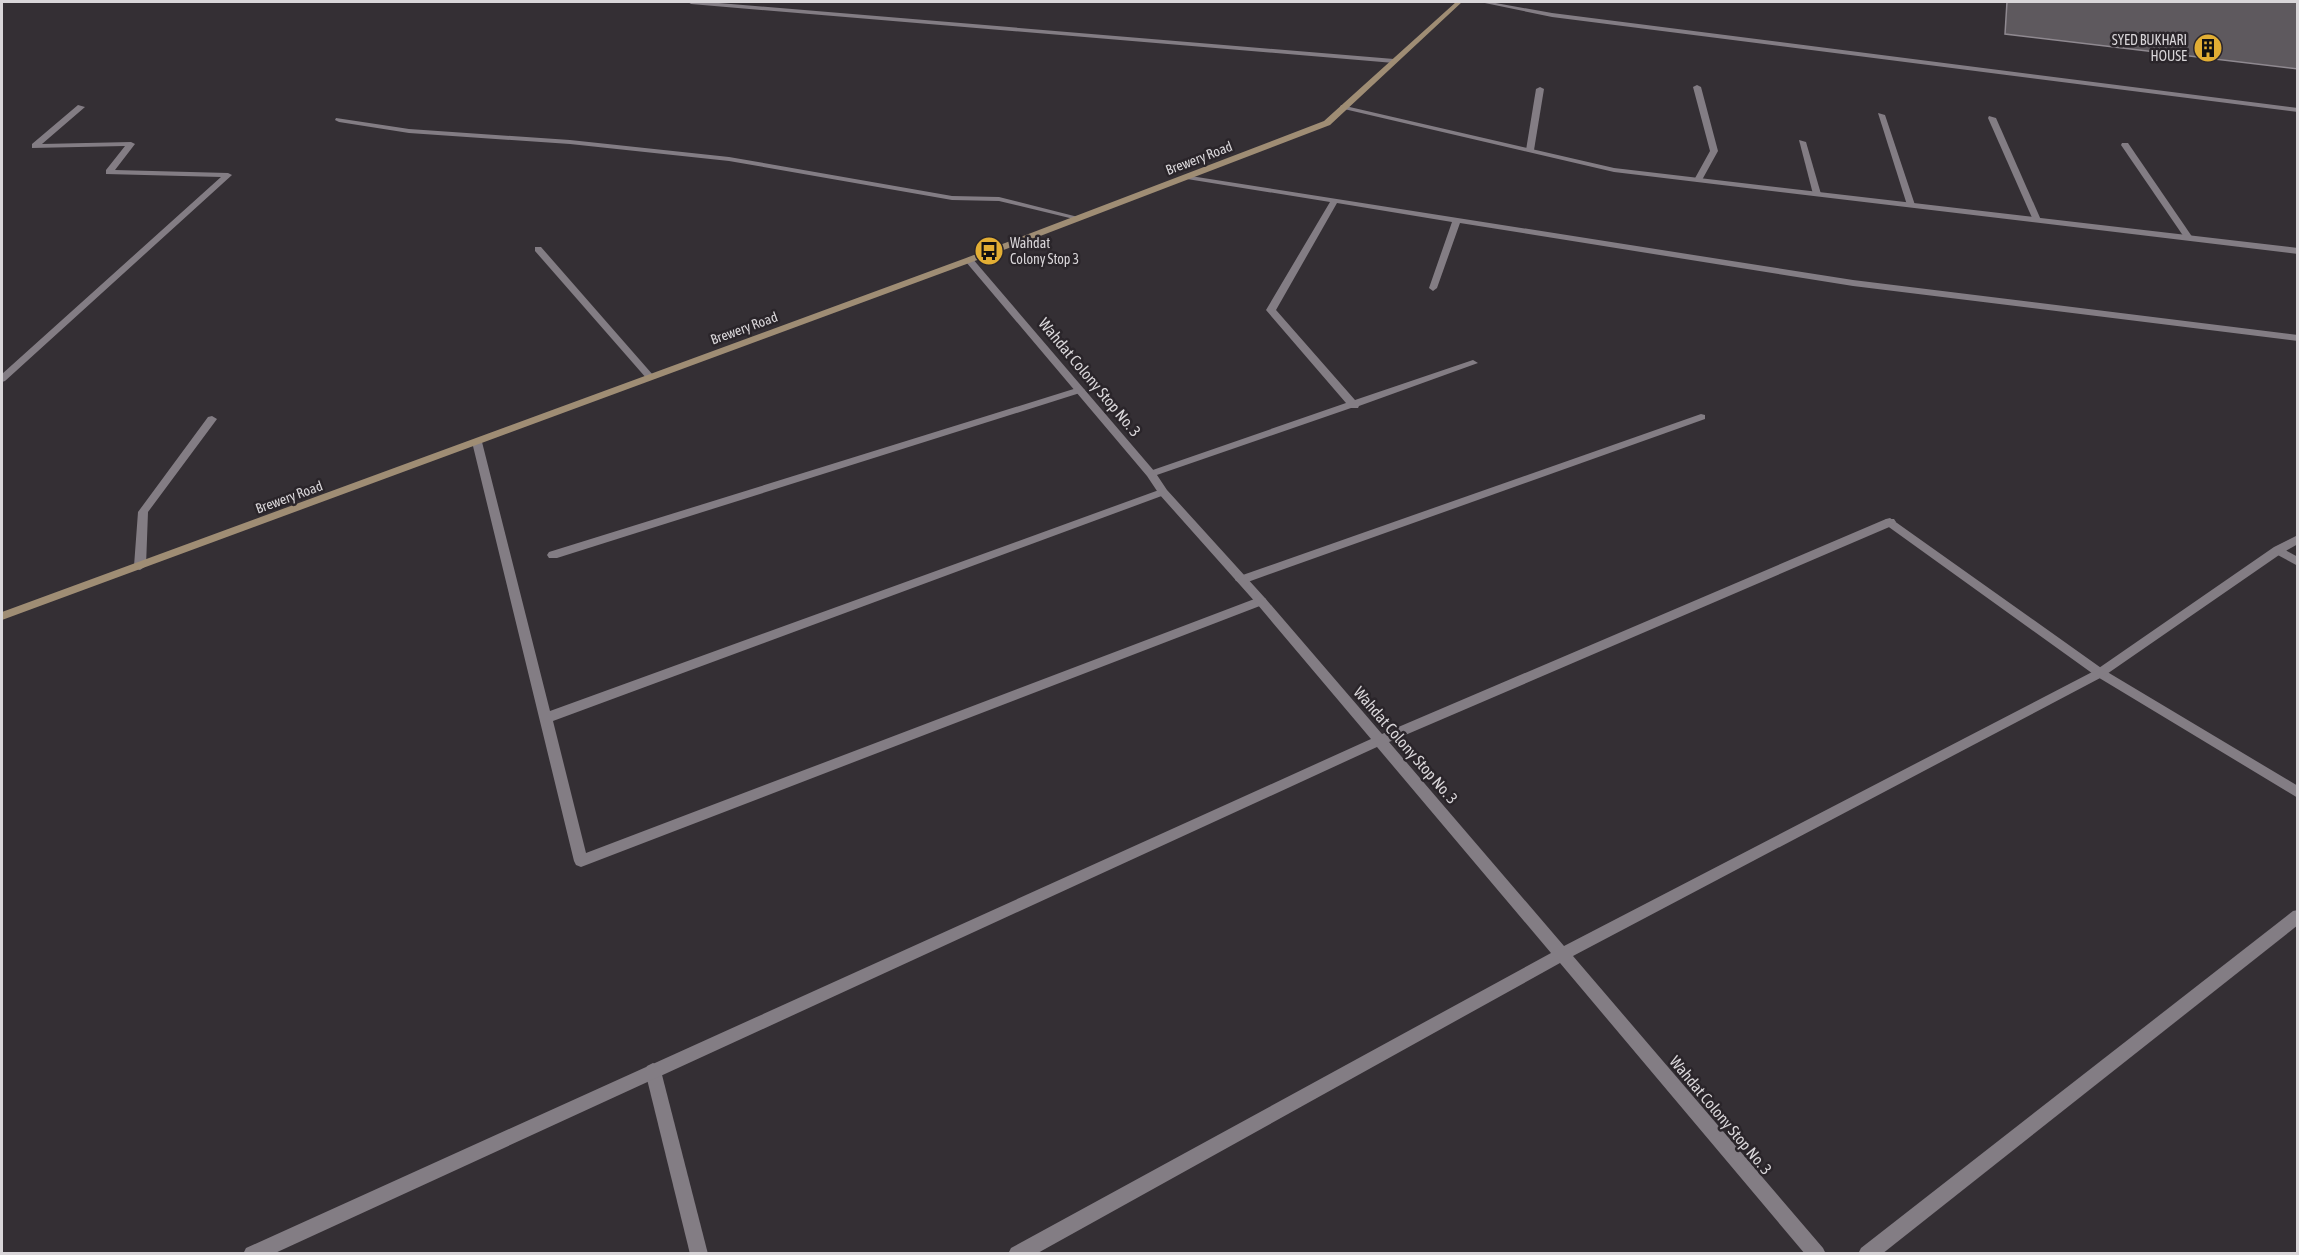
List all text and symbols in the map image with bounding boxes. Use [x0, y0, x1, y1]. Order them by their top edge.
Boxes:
place label: SYED BUKHARI HOUSE [2112, 32, 2187, 64]
building icon: SYED BUKHARI HOUSE [2192, 32, 2224, 64]
street label: Brewery Road [1163, 138, 1235, 178]
bus stop icon: Wahdat Colony Stop 3 [973, 235, 1005, 267]
place label: Wahdat Colony Stop 3 [1010, 235, 1079, 267]
street label: Brewery Road [708, 308, 780, 348]
street label: Wahdat Colony Stop No. 3 [1034, 314, 1145, 440]
street label: Brewery Road [253, 477, 325, 517]
street label: Wahdat Colony Stop No. 3 [1350, 683, 1462, 808]
street label: Wahdat Colony Stop No. 3 [1665, 1052, 1776, 1178]

